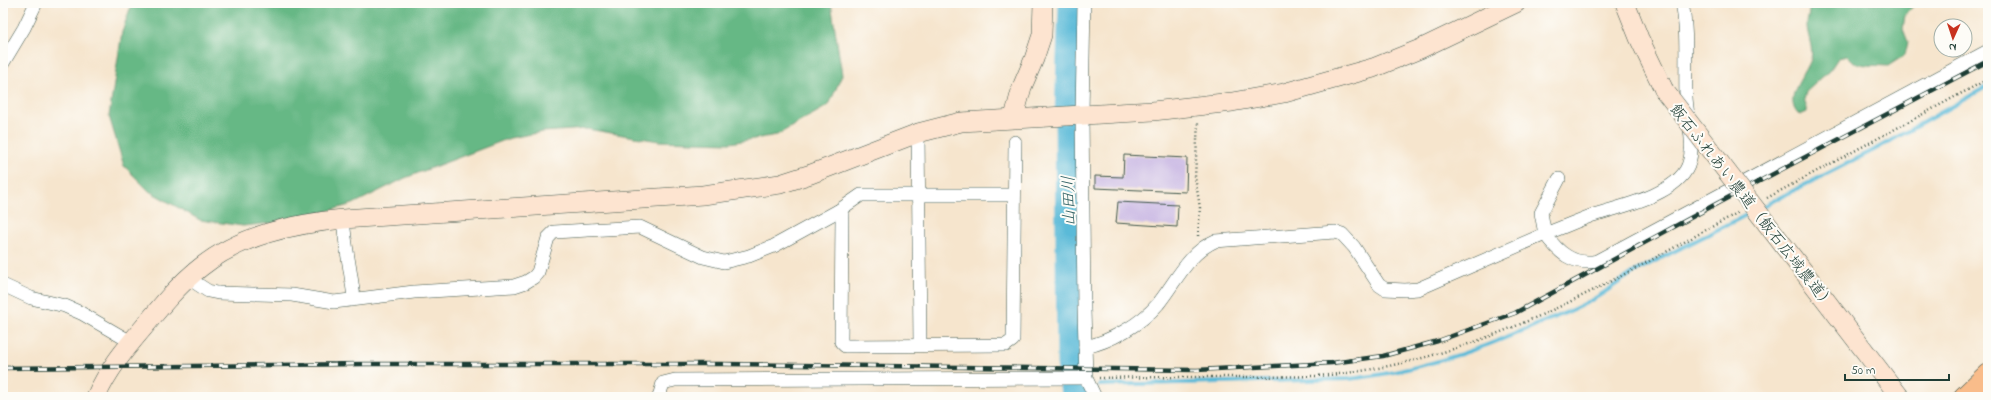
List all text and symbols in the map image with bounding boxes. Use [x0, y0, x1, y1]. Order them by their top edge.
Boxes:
north arrow [1933, 18, 1973, 58]
text: N [1948, 39, 1957, 55]
street label: 飯石ふれあい農道（飯石広域農道） [1663, 99, 1840, 315]
water label: 山田川 [1057, 175, 1082, 227]
scale bar [1845, 356, 1949, 382]
text: 50 m [1851, 362, 1875, 380]

